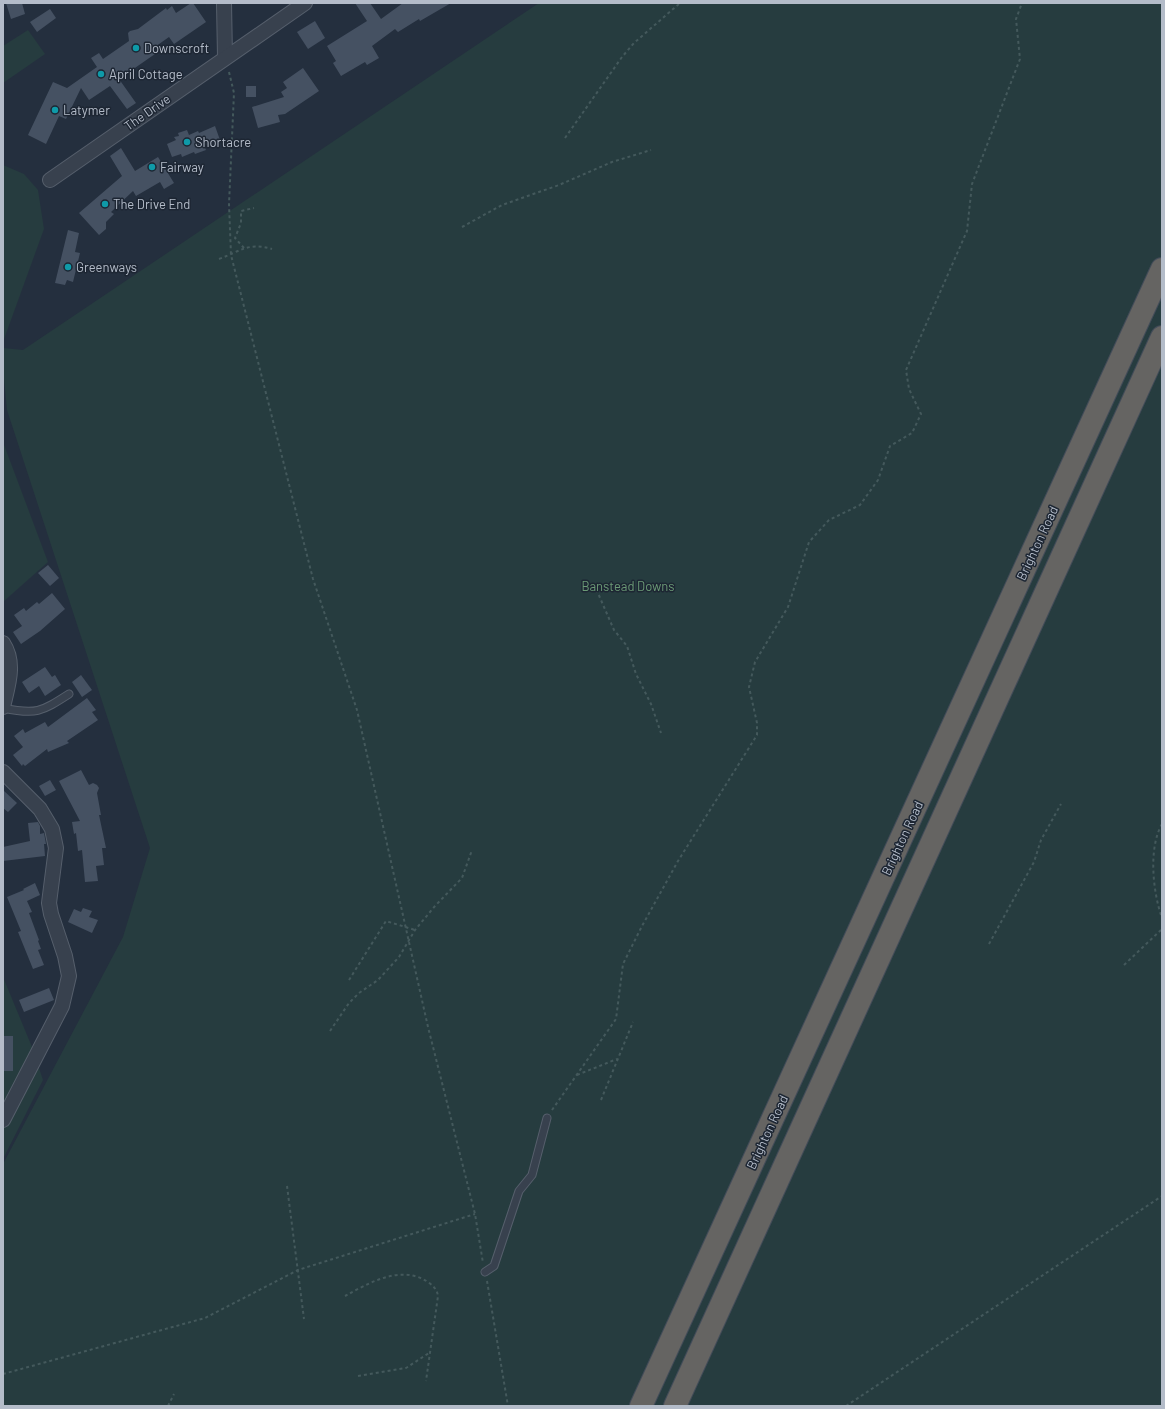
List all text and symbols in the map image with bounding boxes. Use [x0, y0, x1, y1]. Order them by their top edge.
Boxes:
place label: Downscroft [144, 40, 209, 56]
marker: Downscroft [131, 43, 141, 53]
place label: April Cottage [109, 66, 183, 82]
marker: April Cottage [96, 69, 106, 79]
street label: The Drive [121, 90, 173, 134]
place label: Latymer [63, 102, 110, 118]
marker: Latymer [50, 105, 60, 115]
place label: Shortacre [195, 134, 251, 150]
marker: Shortacre [182, 137, 192, 147]
place label: Fairway [160, 159, 204, 175]
marker: Fairway [147, 162, 157, 172]
place label: The Drive End [113, 196, 190, 212]
marker: The Drive End [100, 199, 110, 209]
place label: Greenways [76, 259, 137, 275]
marker: Greenways [63, 262, 73, 272]
street label: Brighton Road [1013, 503, 1061, 583]
park label: Banstead Downs [581, 578, 675, 594]
street label: Brighton Road [878, 798, 926, 878]
street label: Brighton Road [743, 1092, 791, 1172]

